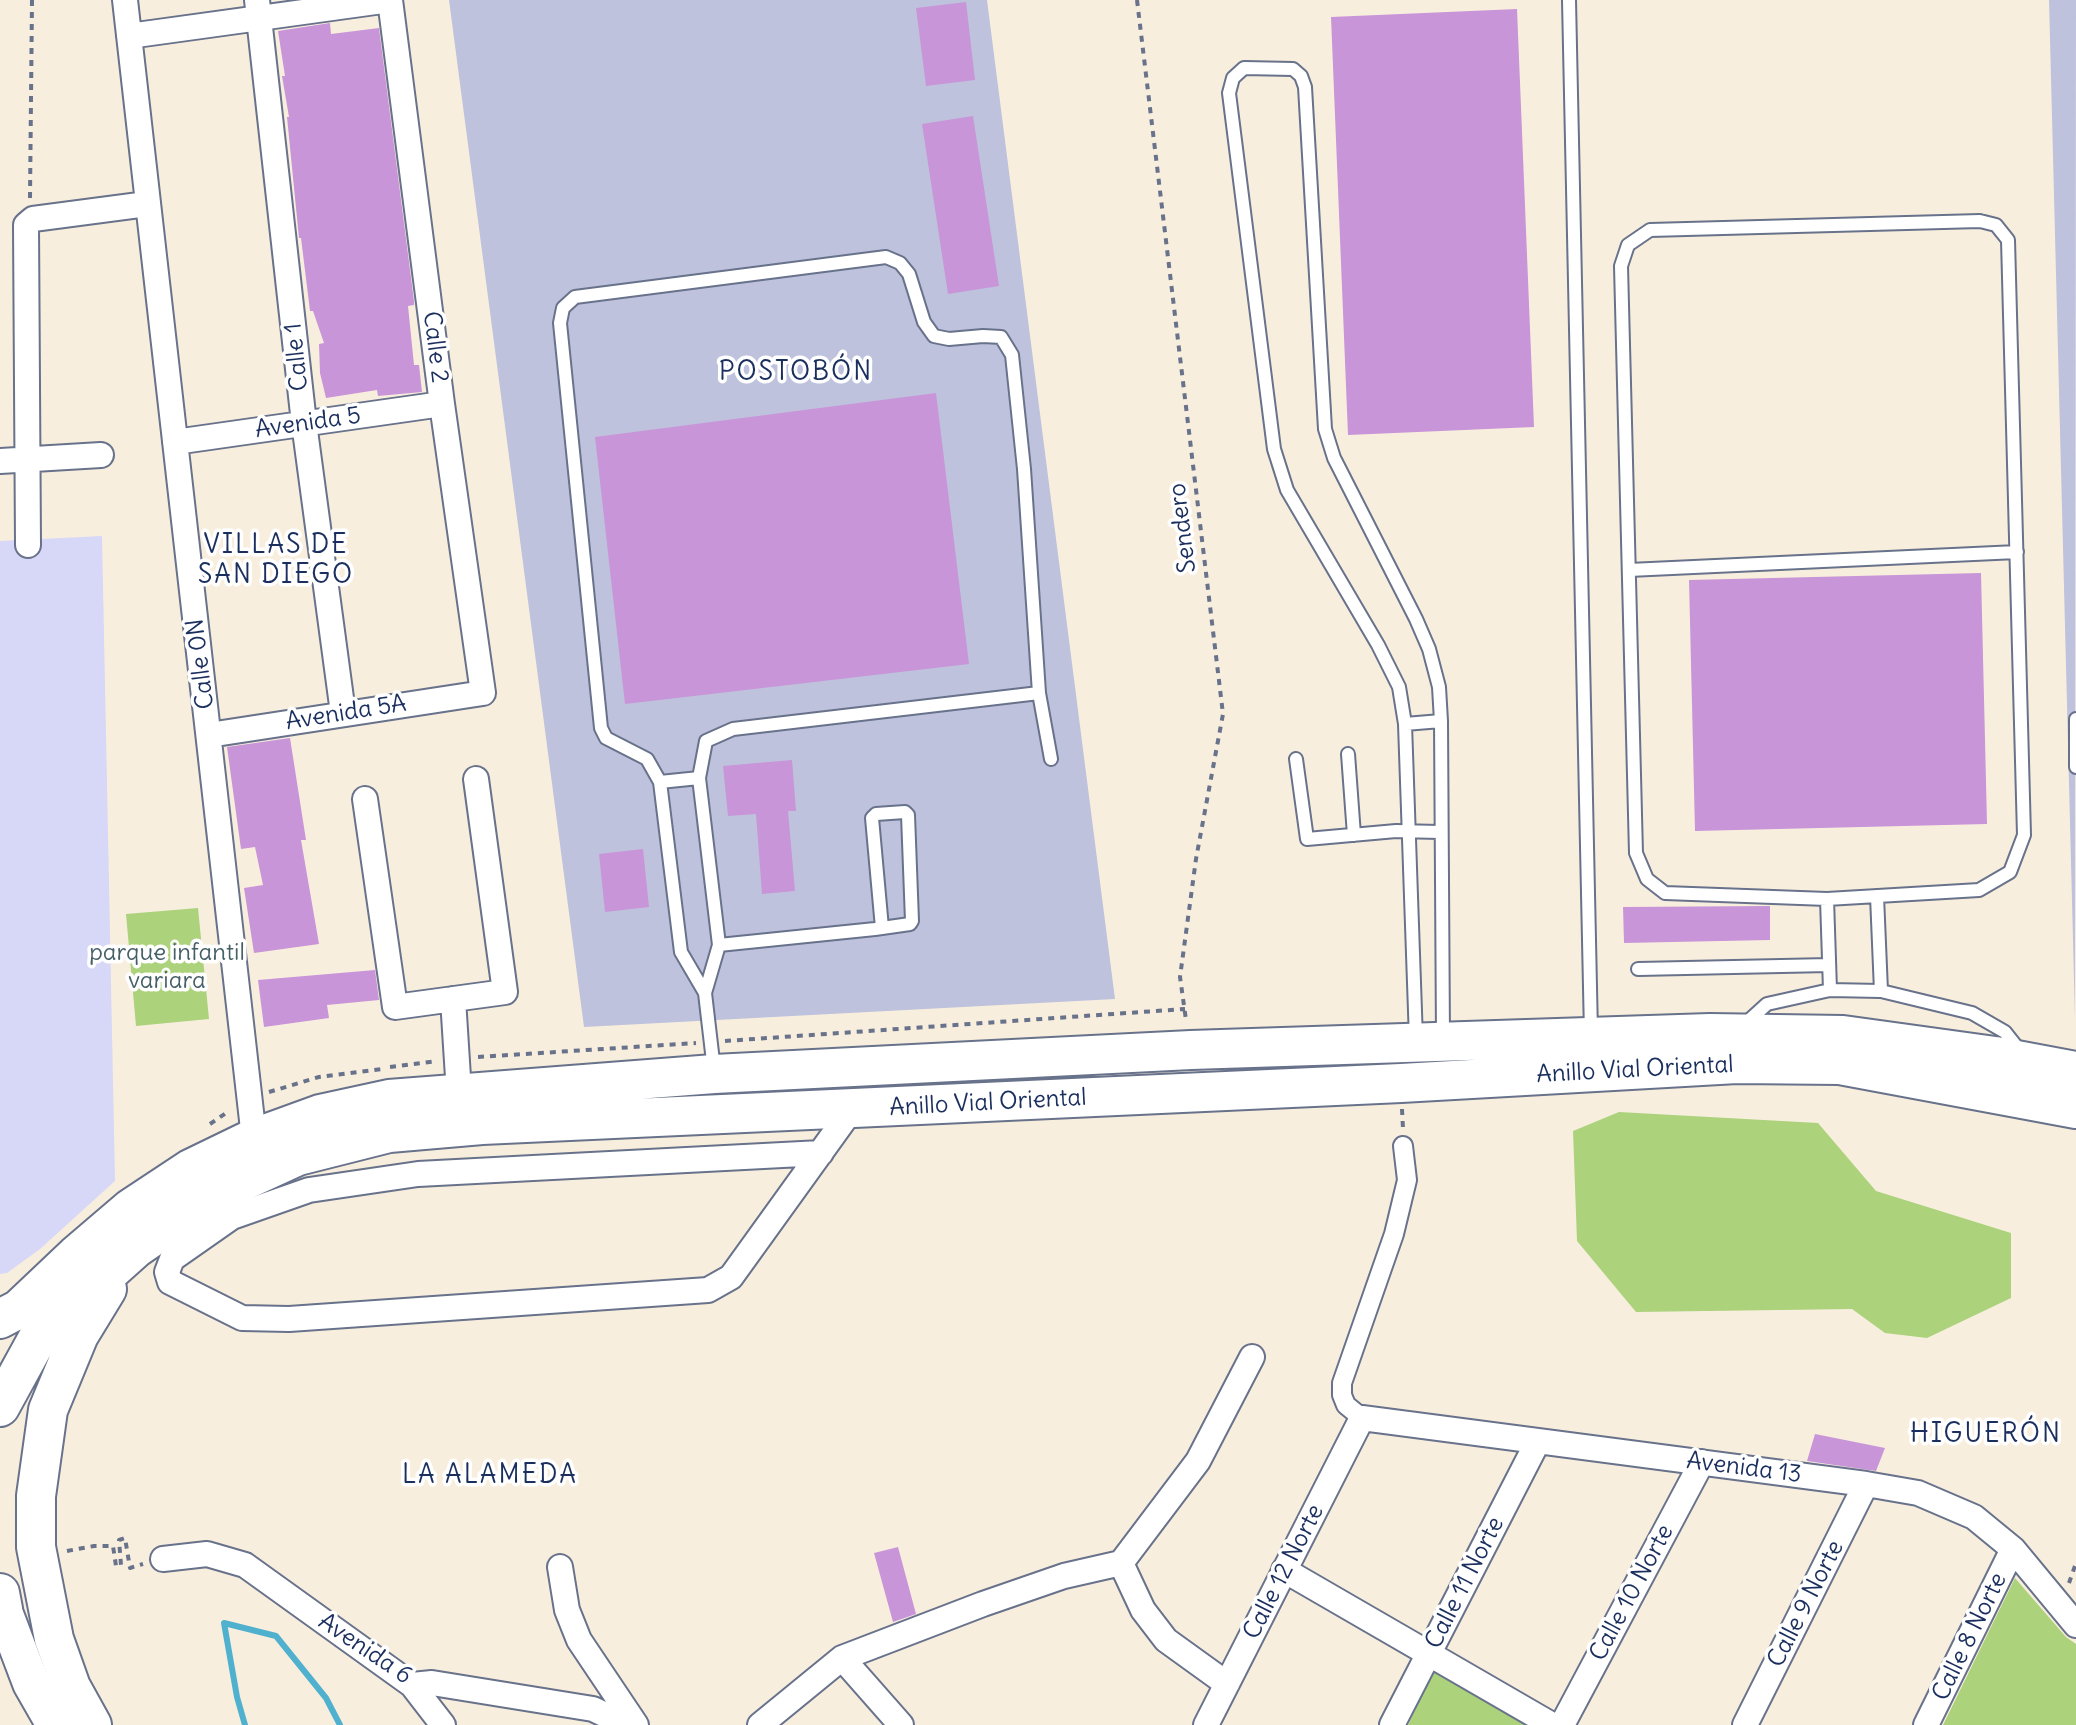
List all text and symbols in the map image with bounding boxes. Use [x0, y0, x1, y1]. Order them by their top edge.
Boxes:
street label: Calle 2 [416, 310, 454, 384]
street label: Calle 1 [279, 322, 315, 392]
district label: POSTOBÓN [719, 357, 873, 389]
street label: Avenida 5 [253, 401, 363, 445]
street label: Sendero [1163, 481, 1203, 575]
district label: VILLAS DE SAN DIEGO [198, 530, 354, 592]
street label: Calle 0N [181, 617, 221, 711]
street label: Avenida 5A [284, 689, 408, 737]
park label: parque infantil variara [89, 939, 245, 995]
street label: Anillo Vial Oriental [1536, 1050, 1734, 1090]
street label: Anillo Vial Oriental [889, 1083, 1087, 1123]
district label: HIGUERÓN [1910, 1419, 2062, 1451]
street label: Avenida 13 [1685, 1447, 1803, 1489]
district label: LA ALAMEDA [402, 1460, 578, 1492]
street label: Calle 12 Norte [1238, 1500, 1330, 1644]
street label: Calle 11 Norte [1420, 1512, 1510, 1654]
street label: Calle 10 Norte [1584, 1520, 1680, 1666]
street label: Calle 9 Norte [1762, 1536, 1850, 1672]
street label: Calle 8 Norte [1927, 1568, 2013, 1706]
street label: Avenida 6 [313, 1607, 417, 1691]

